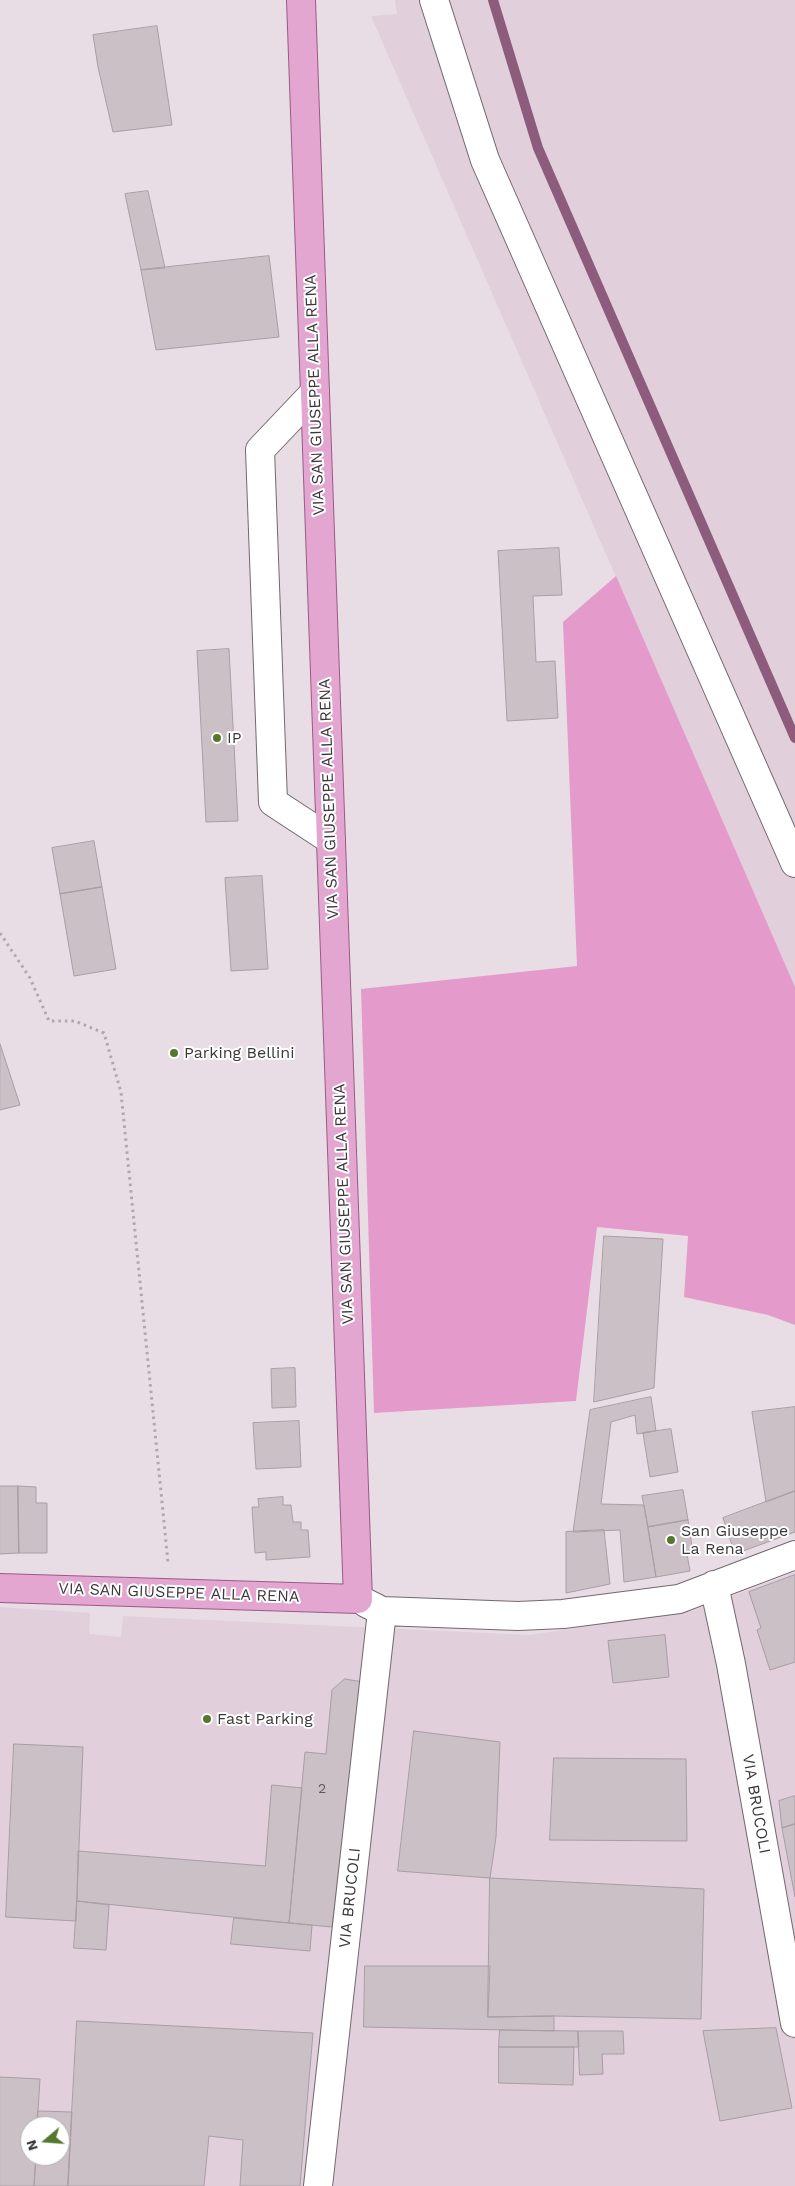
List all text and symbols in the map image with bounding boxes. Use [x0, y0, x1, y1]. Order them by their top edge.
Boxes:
street label: VIA SAN GIUSEPPE ALLA RENA [301, 274, 329, 516]
street label: VIA SAN GIUSEPPE ALLA RENA [315, 678, 343, 920]
place label: IP [227, 728, 241, 748]
marker: IP [211, 732, 223, 744]
place label: Parking Bellini [184, 1043, 294, 1063]
marker: Parking Bellini [168, 1047, 180, 1059]
street label: VIA SAN GIUSEPPE ALLA RENA [330, 1083, 358, 1325]
place label: San Giuseppe La Rena [681, 1521, 788, 1559]
marker: San Giuseppe La Rena [665, 1534, 677, 1546]
street label: VIA SAN GIUSEPPE ALLA RENA [58, 1579, 300, 1607]
place label: Fast Parking [217, 1709, 313, 1729]
marker: Fast Parking [201, 1713, 213, 1725]
street label: VIA BRUCOLI [738, 1753, 774, 1855]
house number: 2 [318, 1781, 326, 1797]
street label: VIA BRUCOLI [335, 1847, 365, 1949]
north arrow [20, 2116, 70, 2166]
text: N [22, 2138, 41, 2153]

